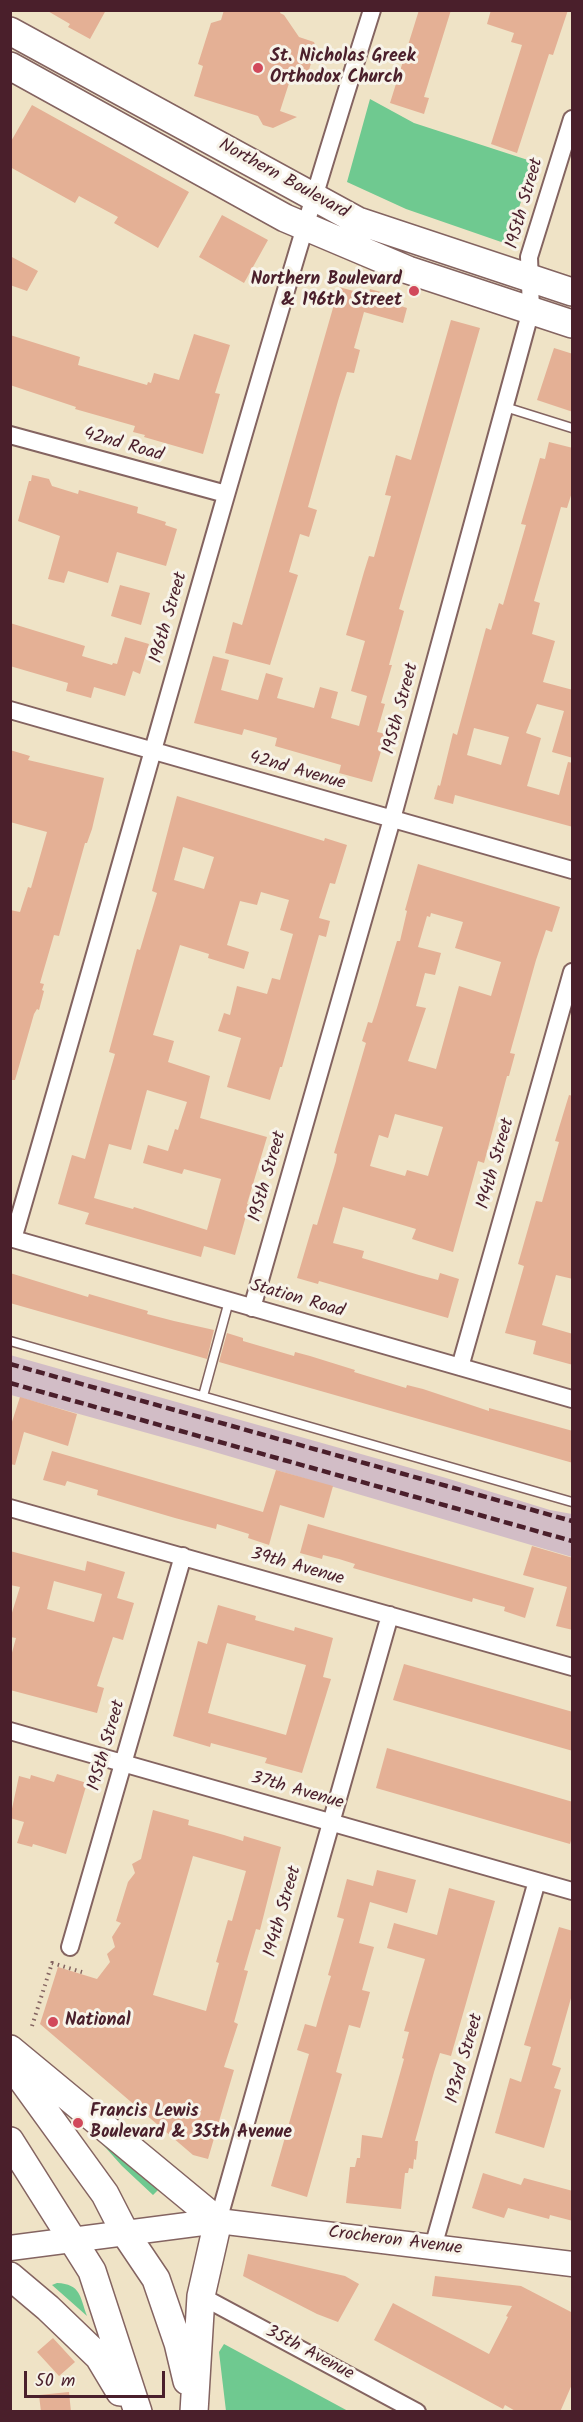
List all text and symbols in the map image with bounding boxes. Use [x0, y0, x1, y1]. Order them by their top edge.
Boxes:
place label: St. Nicholas Greek Orthodox Church [270, 47, 415, 90]
marker: St. Nicholas Greek Orthodox Church [251, 61, 265, 75]
street label: Northern Boulevard [214, 135, 352, 225]
street label: 195th Street [503, 156, 549, 252]
place label: Northern Boulevard & 196th Street [251, 270, 402, 312]
marker: Northern Boulevard & 196th Street [407, 284, 421, 298]
street label: 42nd Road [80, 424, 166, 468]
street label: 196th Street [147, 570, 193, 666]
street label: 195th Street [379, 661, 425, 757]
street label: 42nd Avenue [246, 748, 348, 796]
street label: 194th Street [474, 1116, 520, 1212]
street label: 195th Street [246, 1129, 292, 1225]
street label: Station Road [247, 1276, 347, 1324]
street label: 39th Avenue [248, 1544, 346, 1592]
street label: 195th Street [85, 1698, 131, 1794]
street label: 37th Avenue [248, 1768, 346, 1816]
street label: 194th Street [261, 1864, 307, 1960]
place label: National [65, 2011, 130, 2033]
street label: 193rd Street [443, 2012, 489, 2106]
marker: National [46, 2015, 60, 2029]
place label: Francis Lewis Boulevard & 35th Avenue [90, 2102, 292, 2144]
marker: Francis Lewis Boulevard & 35th Avenue [71, 2116, 85, 2130]
street label: Crocheron Avenue [327, 2223, 463, 2261]
street label: 35th Avenue [261, 2322, 357, 2386]
scale bar [27, 2359, 168, 2397]
text: 50 m [35, 2367, 75, 2396]

